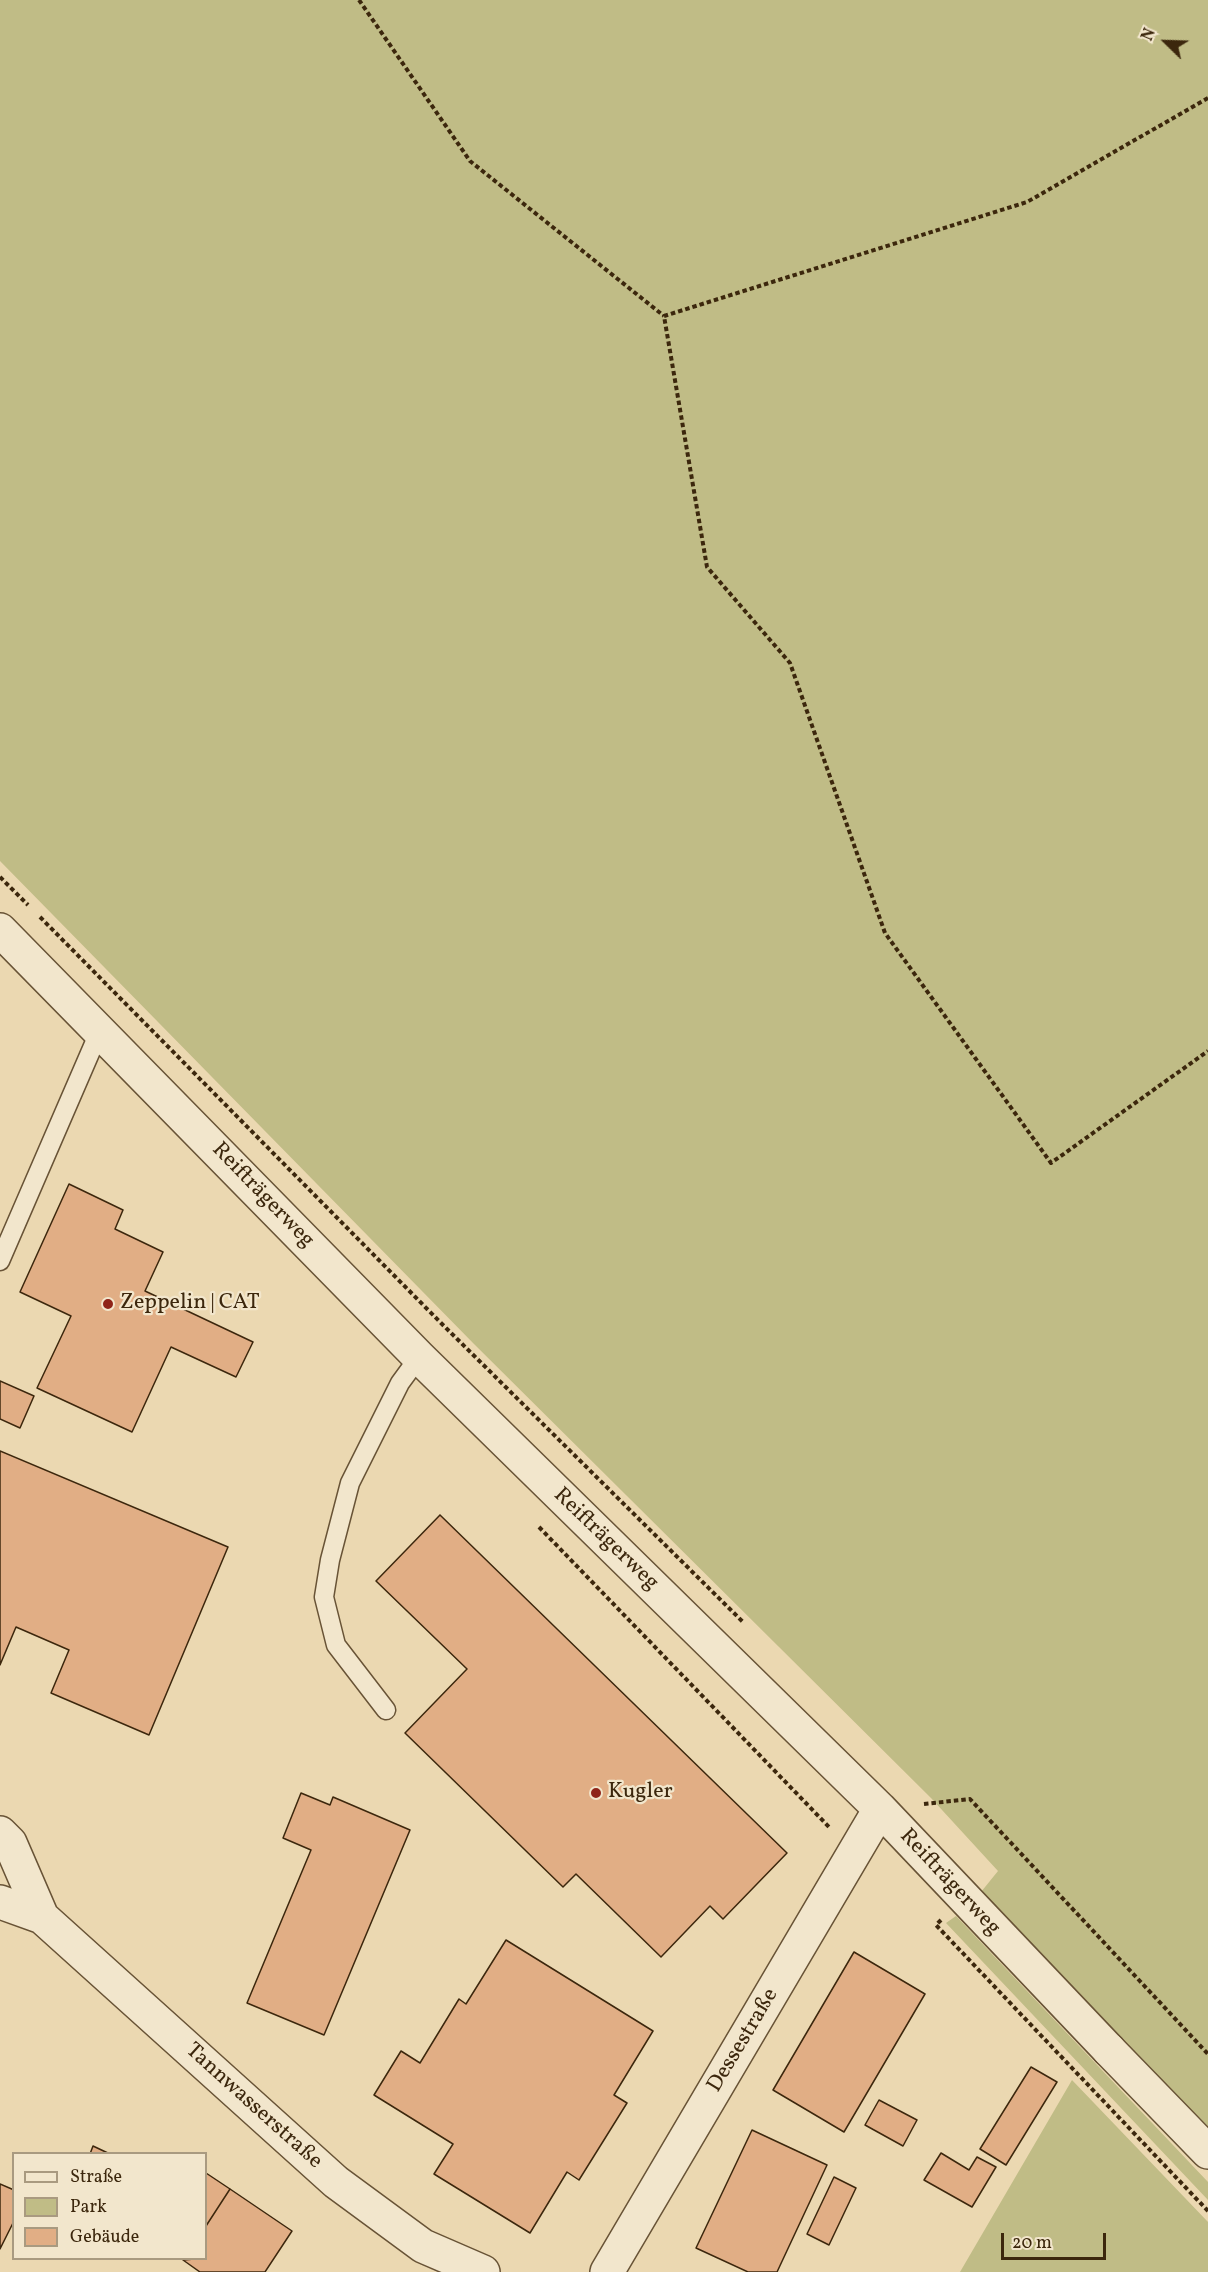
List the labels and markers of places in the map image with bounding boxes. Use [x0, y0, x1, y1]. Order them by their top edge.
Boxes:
place label: Zeppelin | CAT [120, 1291, 260, 1317]
marker: Zeppelin | CAT [101, 1297, 115, 1311]
place label: Kugler [608, 1780, 673, 1806]
marker: Kugler [589, 1786, 603, 1800]

